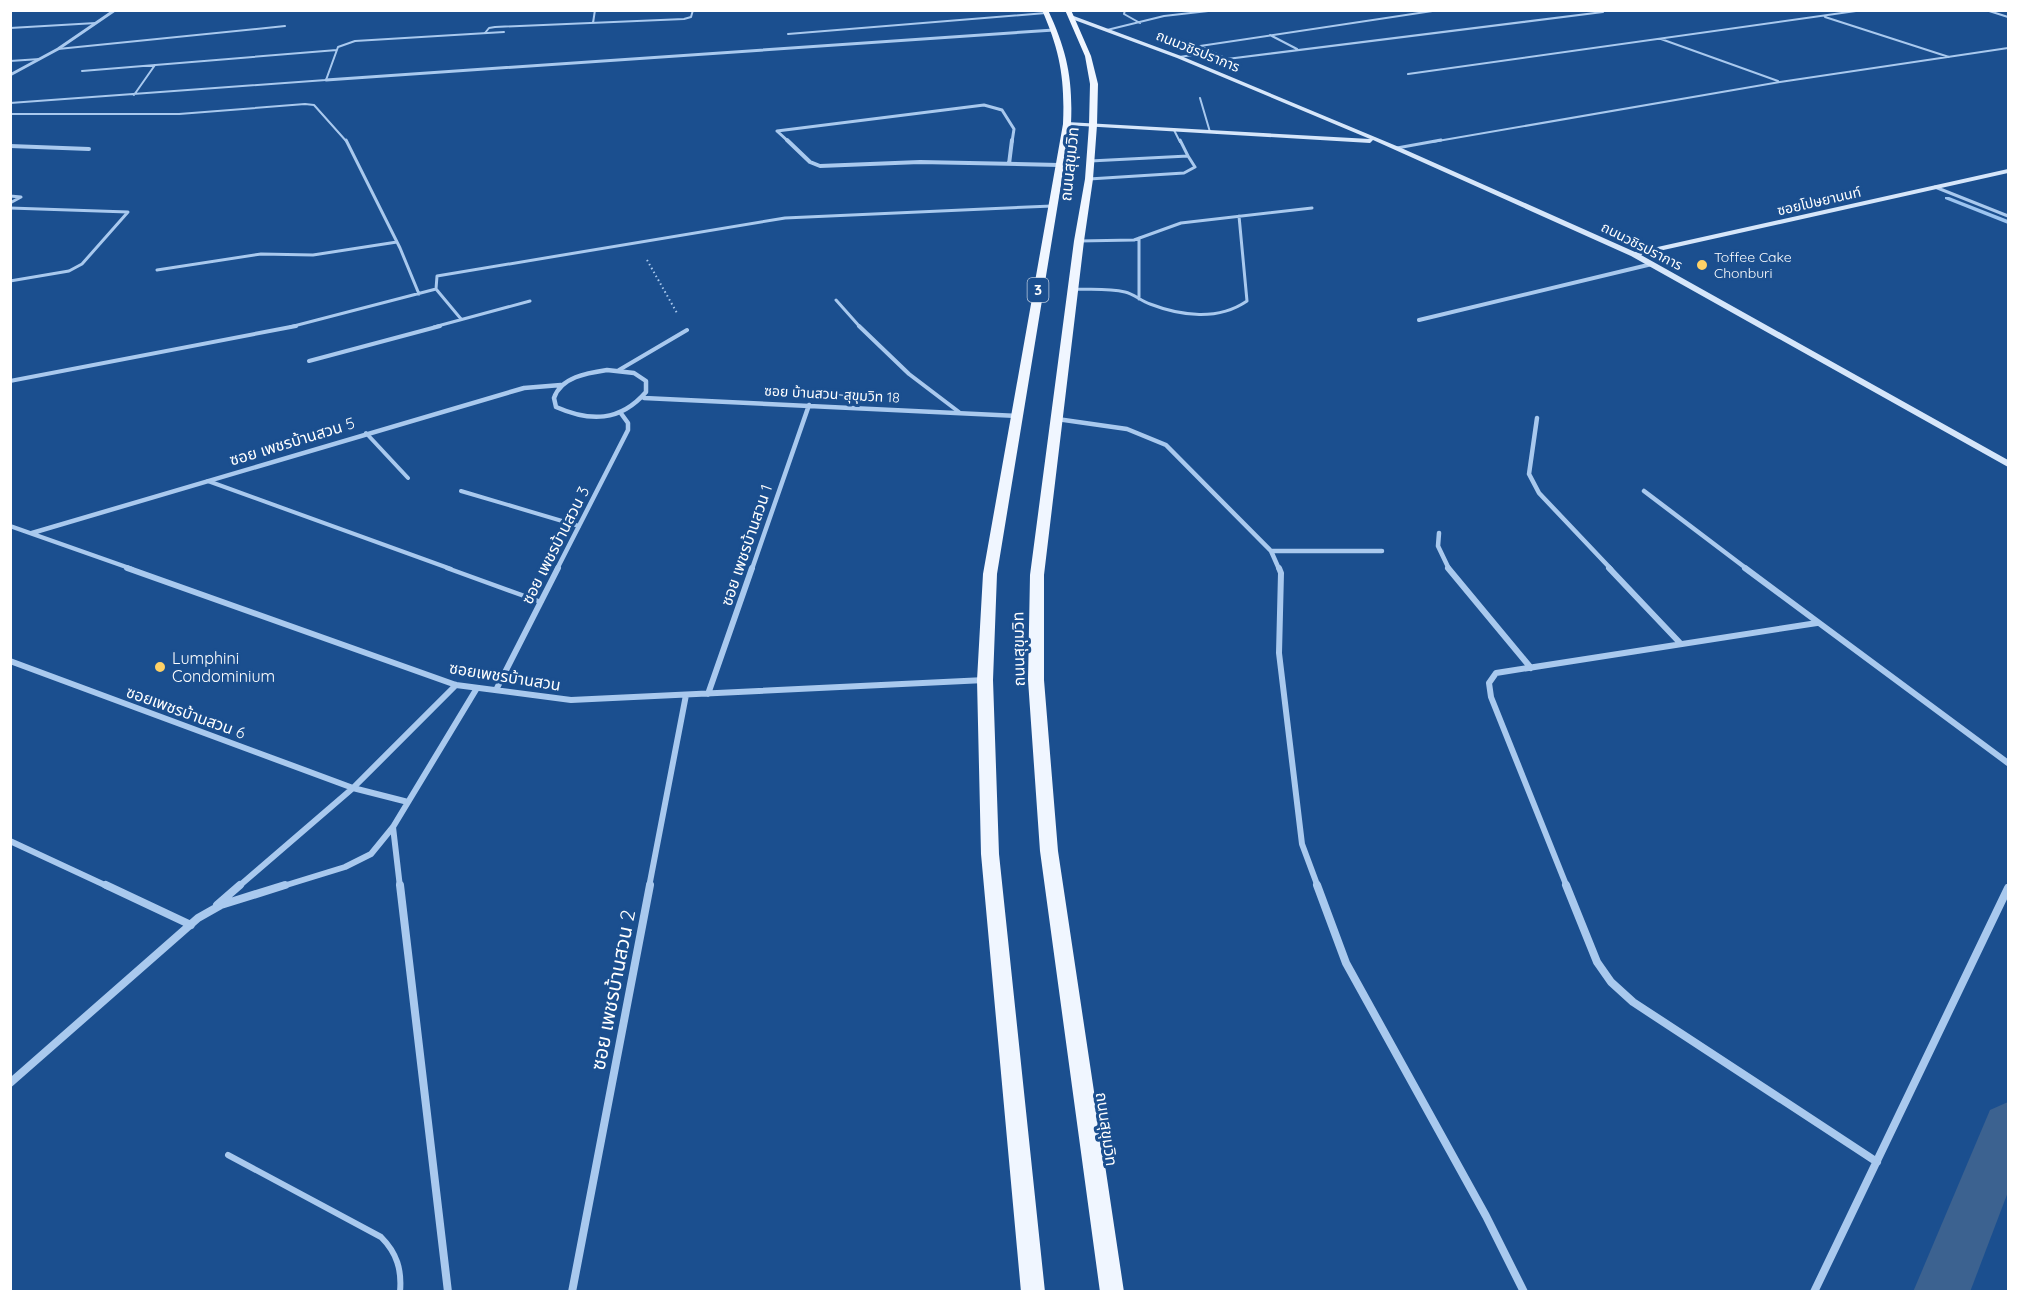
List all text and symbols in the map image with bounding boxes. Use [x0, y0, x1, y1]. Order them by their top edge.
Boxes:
street label: ถนนวชิรปราการ [1153, 26, 1243, 76]
street label: ถนนสุขุมวิท [1055, 126, 1083, 202]
street label: ซอยโปษยานนท์ [1775, 183, 1863, 219]
street label: ถนนวชิรปราการ [1598, 218, 1686, 274]
place label: Toffee Cake Chonburi [1714, 248, 1792, 282]
marker: Toffee Cake Chonburi [1695, 258, 1709, 272]
road number: 3 [1028, 278, 1048, 302]
street label: ซอย บ้านสวน-สุขุมวิท 18 [764, 381, 900, 407]
street label: ซอย เพชรบ้านสวน 5 [227, 412, 357, 470]
street label: ซอย เพชรบ้านสวน 1 [716, 482, 776, 608]
street label: ซอย เพชรบ้านสวน 3 [517, 483, 593, 607]
street label: ถนนสุขุมวิท [1007, 612, 1029, 686]
place label: Lumphini Condominium [172, 648, 275, 686]
street label: ซอยเพชรบ้านสวน [448, 657, 562, 695]
marker: Lumphini Condominium [153, 660, 167, 674]
street label: ซอยเพชรบ้านสวน 6 [124, 681, 249, 743]
street label: ซอย เพชรบ้านสวน 2 [585, 908, 640, 1072]
street label: ถนนสุขุมวิท [1092, 1091, 1122, 1167]

